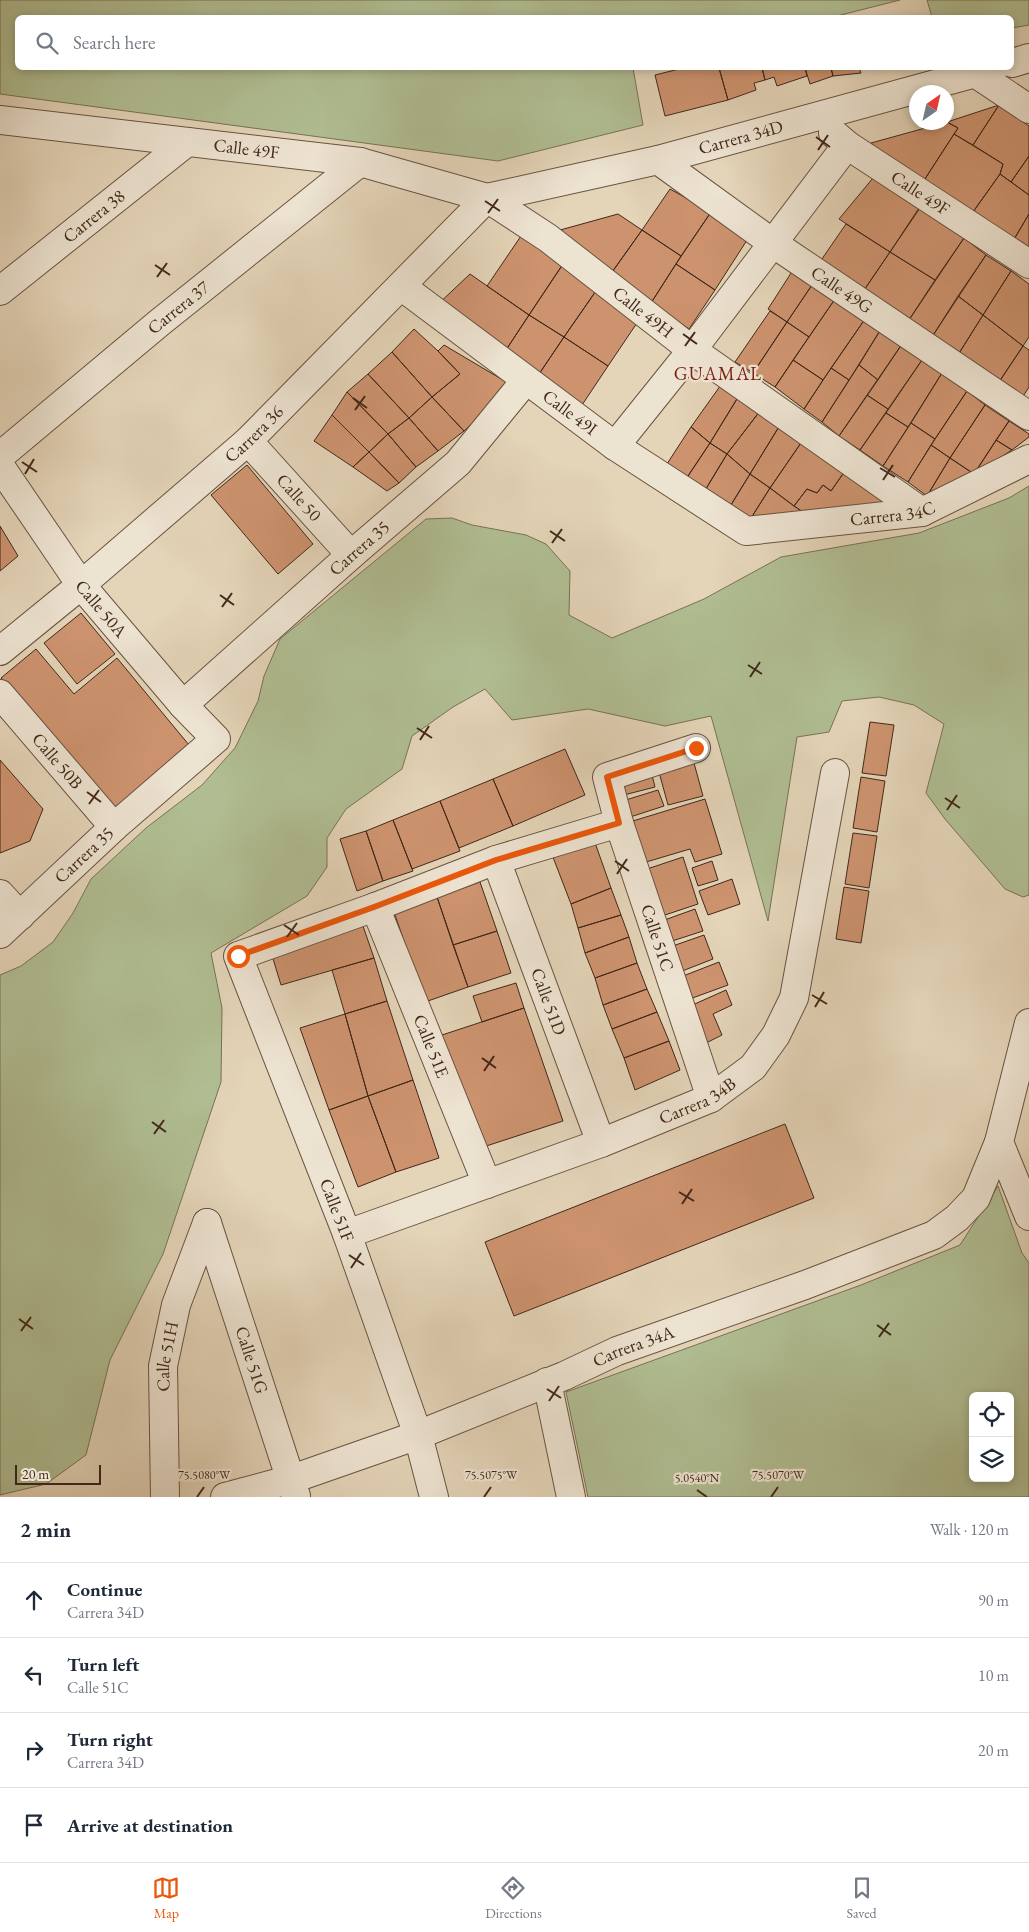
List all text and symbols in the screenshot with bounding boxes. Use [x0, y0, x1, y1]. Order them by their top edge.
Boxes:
search box [15, 15, 1014, 70]
icon: search [33, 29, 61, 57]
text: Search here [73, 30, 155, 55]
north arrow [909, 85, 954, 130]
street label: Carrera 34D [696, 114, 785, 159]
street label: Calle 49F [212, 133, 280, 163]
street label: Calle 49F [887, 165, 954, 220]
street label: Carrera 38 [58, 184, 129, 248]
street label: Calle 49G [807, 260, 877, 318]
street label: Carrera 37 [142, 275, 214, 339]
street label: Calle 49H [608, 281, 679, 343]
district label: GUAMAL [674, 361, 762, 386]
street label: Calle 49I [538, 384, 602, 440]
street label: Carrera 36 [219, 400, 288, 467]
street label: Calle 50 [272, 468, 327, 526]
street label: Carrera 34C [849, 495, 939, 531]
street label: Carrera 35 [324, 515, 394, 580]
street label: Calle 50A [70, 575, 133, 642]
street label: Calle 50B [27, 728, 88, 793]
route end [685, 737, 708, 760]
street label: Carrera 35 [49, 821, 118, 888]
street label: Calle 51C [636, 901, 680, 974]
route start [227, 945, 250, 968]
street label: Calle 51D [526, 965, 572, 1038]
street label: Calle 51E [409, 1011, 455, 1081]
street label: Carrera 34B [655, 1072, 740, 1129]
street label: Calle 51F [315, 1175, 360, 1245]
street label: Calle 51H [151, 1319, 183, 1392]
street label: Carrera 34A [589, 1320, 678, 1372]
street label: Calle 51G [230, 1323, 274, 1396]
map controls [969, 1392, 1014, 1482]
button: locate [969, 1392, 1014, 1437]
button: layers [969, 1437, 1014, 1482]
scale bar [15, 1462, 101, 1485]
text: 20 m [22, 1465, 49, 1483]
text: 75.5080°W [178, 1467, 231, 1483]
text: 75.5075°W [465, 1467, 518, 1483]
text: 75.5070°W [752, 1467, 805, 1483]
text: 5.0540°N [675, 1470, 720, 1486]
text: 2 min [20, 1516, 71, 1543]
text: Walk · 120 m [930, 1519, 1009, 1540]
text: Continue [67, 1577, 142, 1602]
icon: ahead [20, 1586, 48, 1614]
text: 90 m [978, 1590, 1009, 1611]
text: Carrera 34D [67, 1602, 144, 1623]
text: Turn left [67, 1652, 139, 1677]
icon: left [20, 1661, 48, 1689]
text: 10 m [978, 1665, 1009, 1686]
text: Calle 51C [67, 1677, 129, 1698]
text: Turn right [67, 1727, 153, 1752]
icon: right [20, 1736, 48, 1764]
text: 20 m [978, 1740, 1009, 1761]
text: Carrera 34D [67, 1752, 144, 1773]
icon: arrive [20, 1811, 48, 1839]
text: Arrive at destination [67, 1813, 233, 1838]
tab: Map [152, 1874, 180, 1922]
tab: Directions [485, 1874, 542, 1922]
tab: Saved [847, 1874, 877, 1922]

